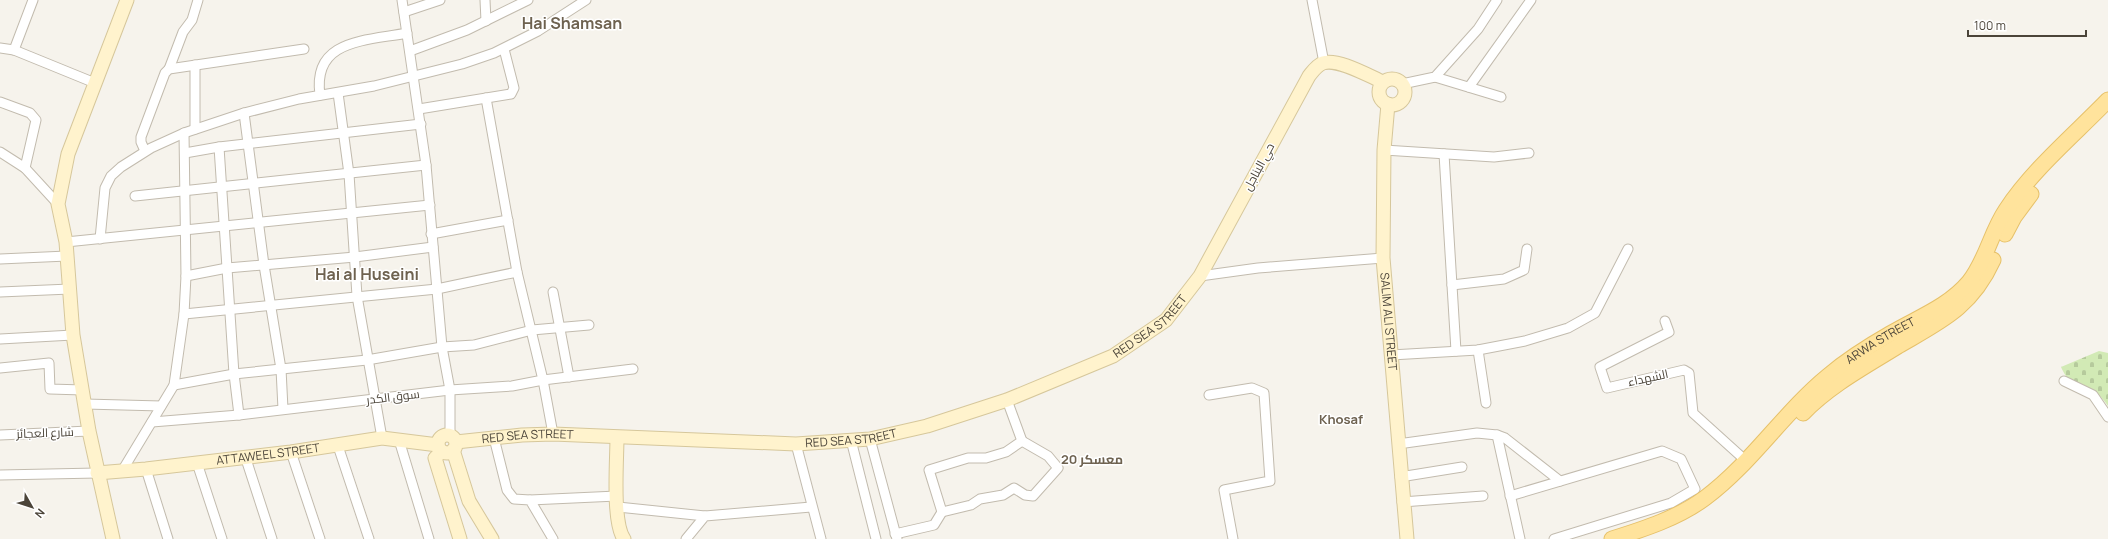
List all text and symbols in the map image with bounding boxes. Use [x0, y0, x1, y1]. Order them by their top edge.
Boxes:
district label: Hai Shamsan [522, 12, 622, 34]
scale bar [1968, 12, 2086, 38]
text: 100 m [1974, 17, 2006, 34]
street label: حي البناجل [1239, 140, 1280, 195]
district label: Hai al Huseini [315, 263, 419, 285]
street label: SALIM ALI STREET [1376, 272, 1402, 372]
street label: RED SEA STREET [1109, 290, 1191, 362]
street label: ARWA STREET [1842, 312, 1919, 368]
street label: الشهداء [1626, 365, 1670, 390]
street label: سوق الكدر [364, 385, 421, 408]
district label: Khosaf [1319, 410, 1363, 428]
street label: شارع العجائز [15, 423, 74, 442]
street label: RED SEA STREET [805, 424, 899, 451]
street label: RED SEA STREET [481, 425, 575, 447]
street label: ATTAWEEL STREET [215, 439, 322, 469]
district label: معسكر 20 [1061, 450, 1123, 468]
north arrow [12, 487, 52, 527]
text: N [32, 506, 48, 521]

